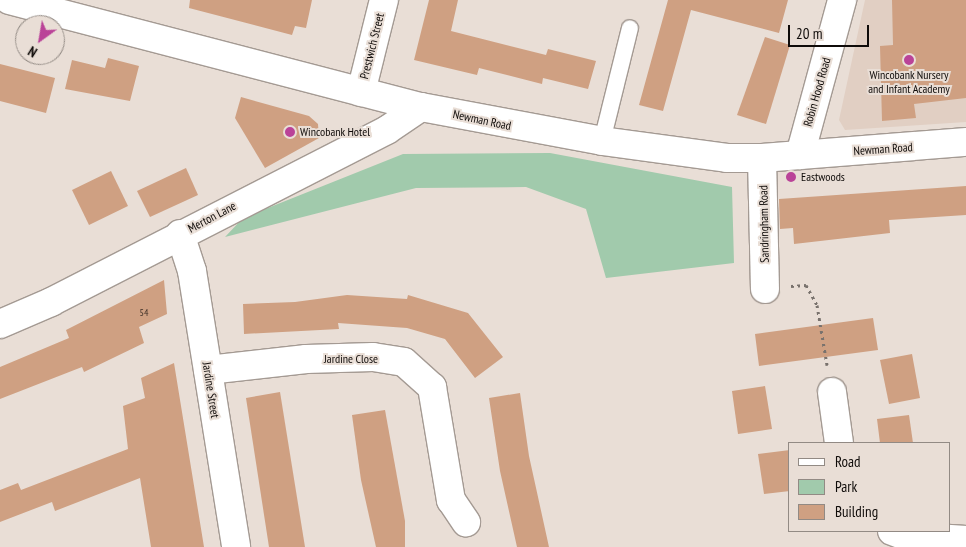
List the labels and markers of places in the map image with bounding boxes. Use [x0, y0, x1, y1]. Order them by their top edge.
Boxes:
marker: Wincobank Nursery and Infant Academy [903, 54, 915, 66]
place label: Wincobank Nursery and Infant Academy [868, 68, 950, 96]
place label: Wincobank Hotel [300, 125, 370, 139]
marker: Wincobank Hotel [284, 126, 296, 138]
place label: Eastwoods [801, 170, 845, 184]
marker: Eastwoods [785, 171, 797, 183]

